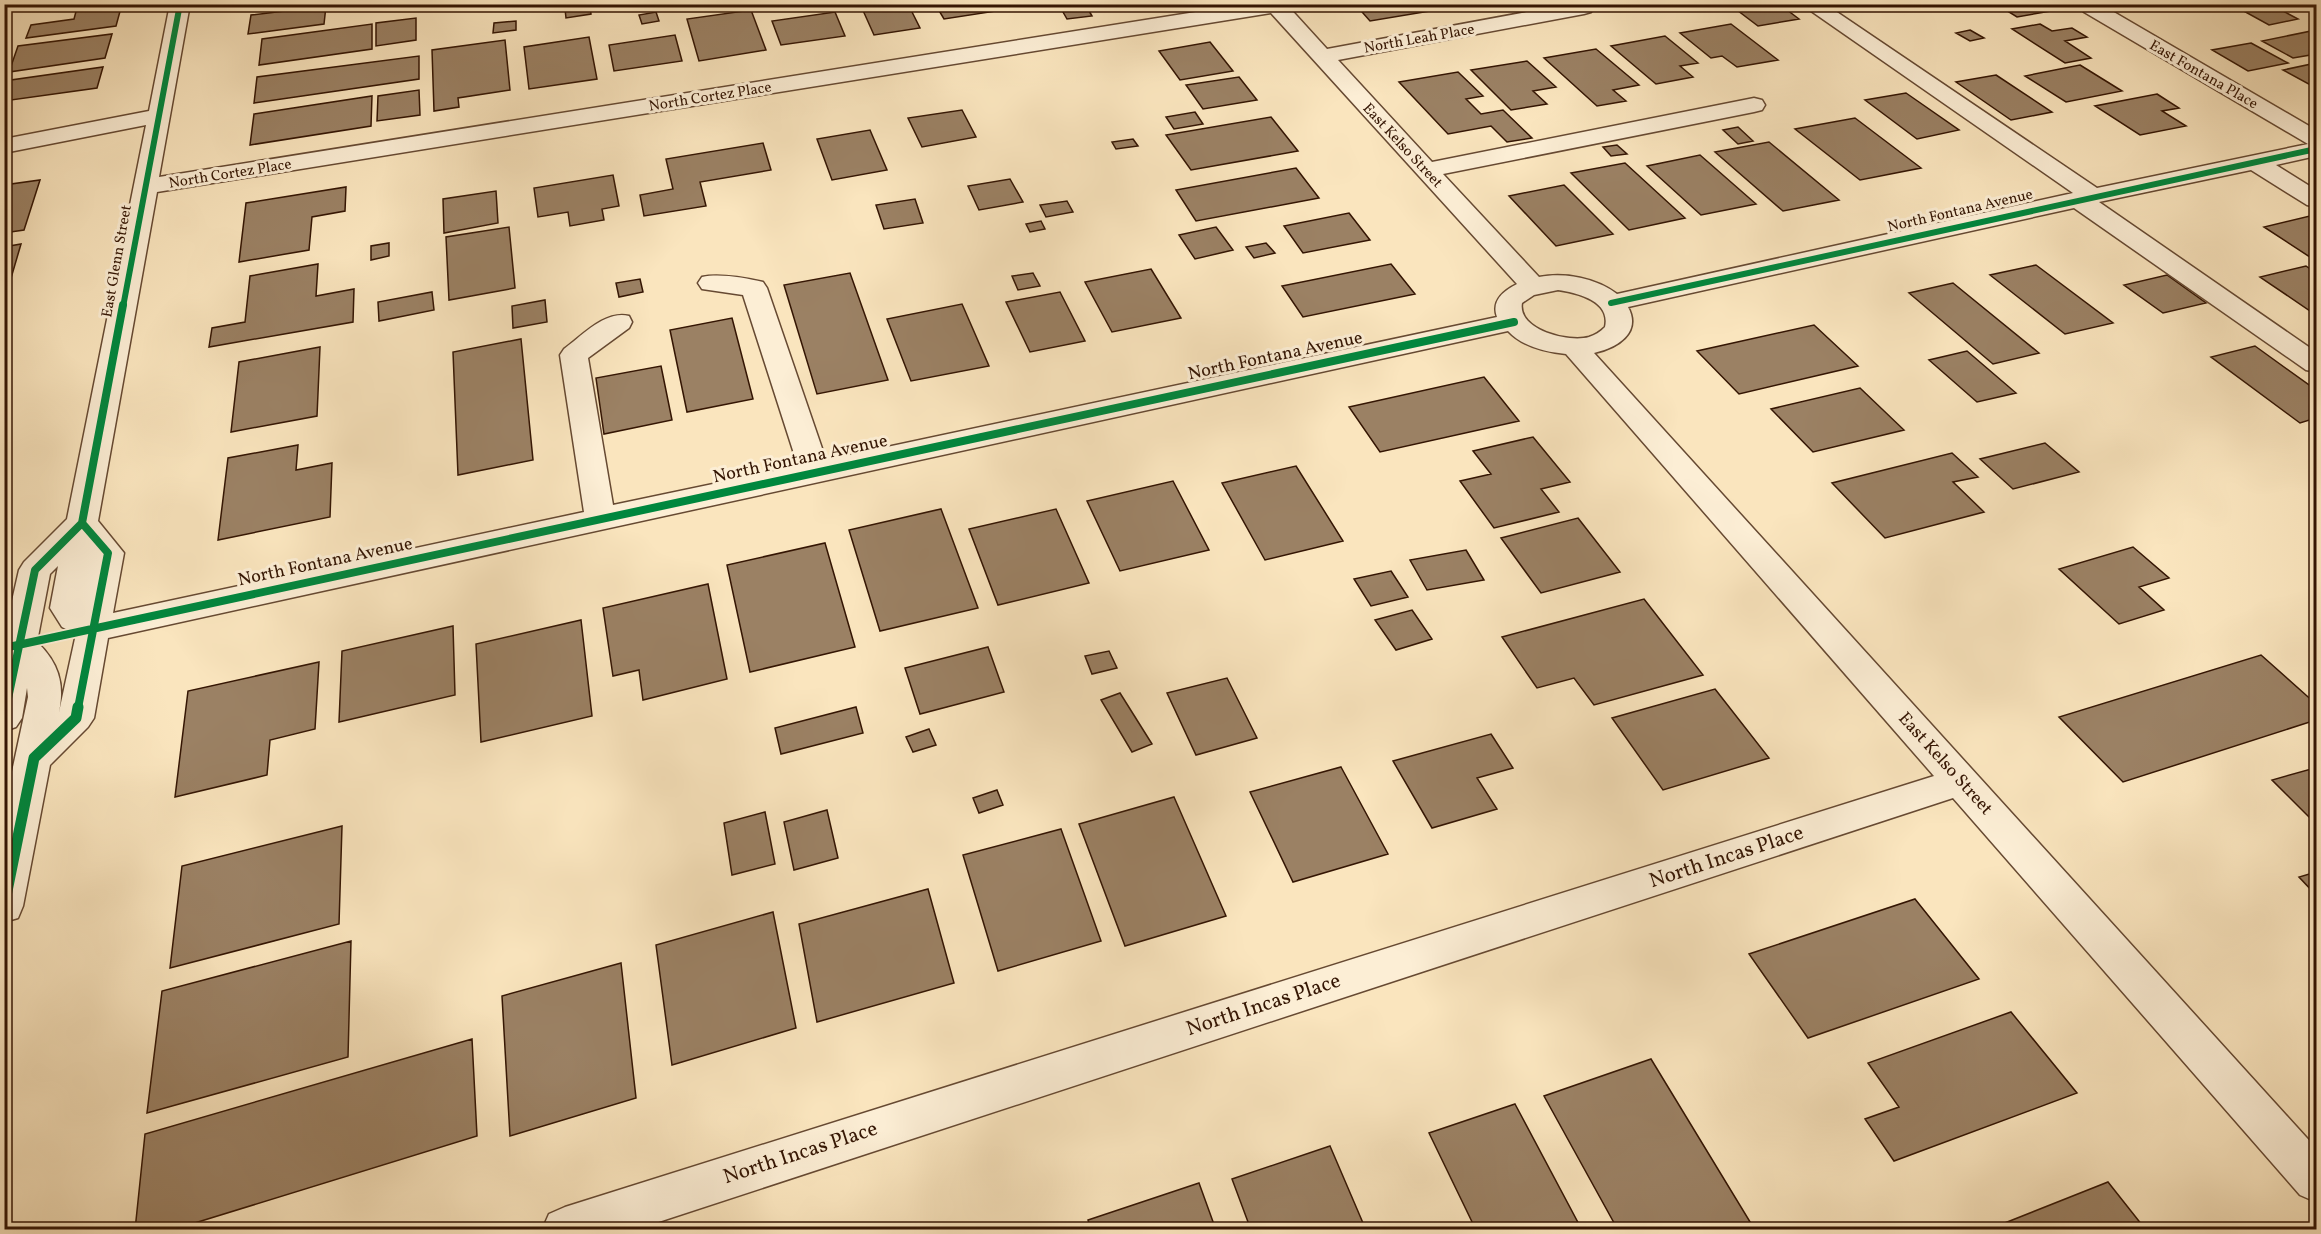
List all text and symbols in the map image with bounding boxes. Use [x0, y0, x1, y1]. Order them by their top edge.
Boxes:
street label: North Leah Place [1362, 19, 1476, 60]
street label: East Fontana Place [2145, 36, 2262, 115]
street label: North Cortez Place [647, 77, 773, 118]
street label: East Kelso Street [1357, 99, 1447, 193]
street label: North Cortez Place [167, 154, 293, 195]
street label: North Fontana Avenue [1886, 185, 2035, 238]
street label: East Glenn Street [97, 203, 138, 319]
street label: North Fontana Avenue [1186, 326, 1365, 387]
street label: North Fontana Avenue [711, 429, 890, 490]
street label: North Fontana Avenue [236, 532, 415, 593]
street label: East Kelso Street [1892, 707, 1998, 821]
street label: North Incas Place [1645, 819, 1808, 896]
street label: North Incas Place [1182, 967, 1345, 1044]
street label: North Incas Place [719, 1115, 882, 1192]

